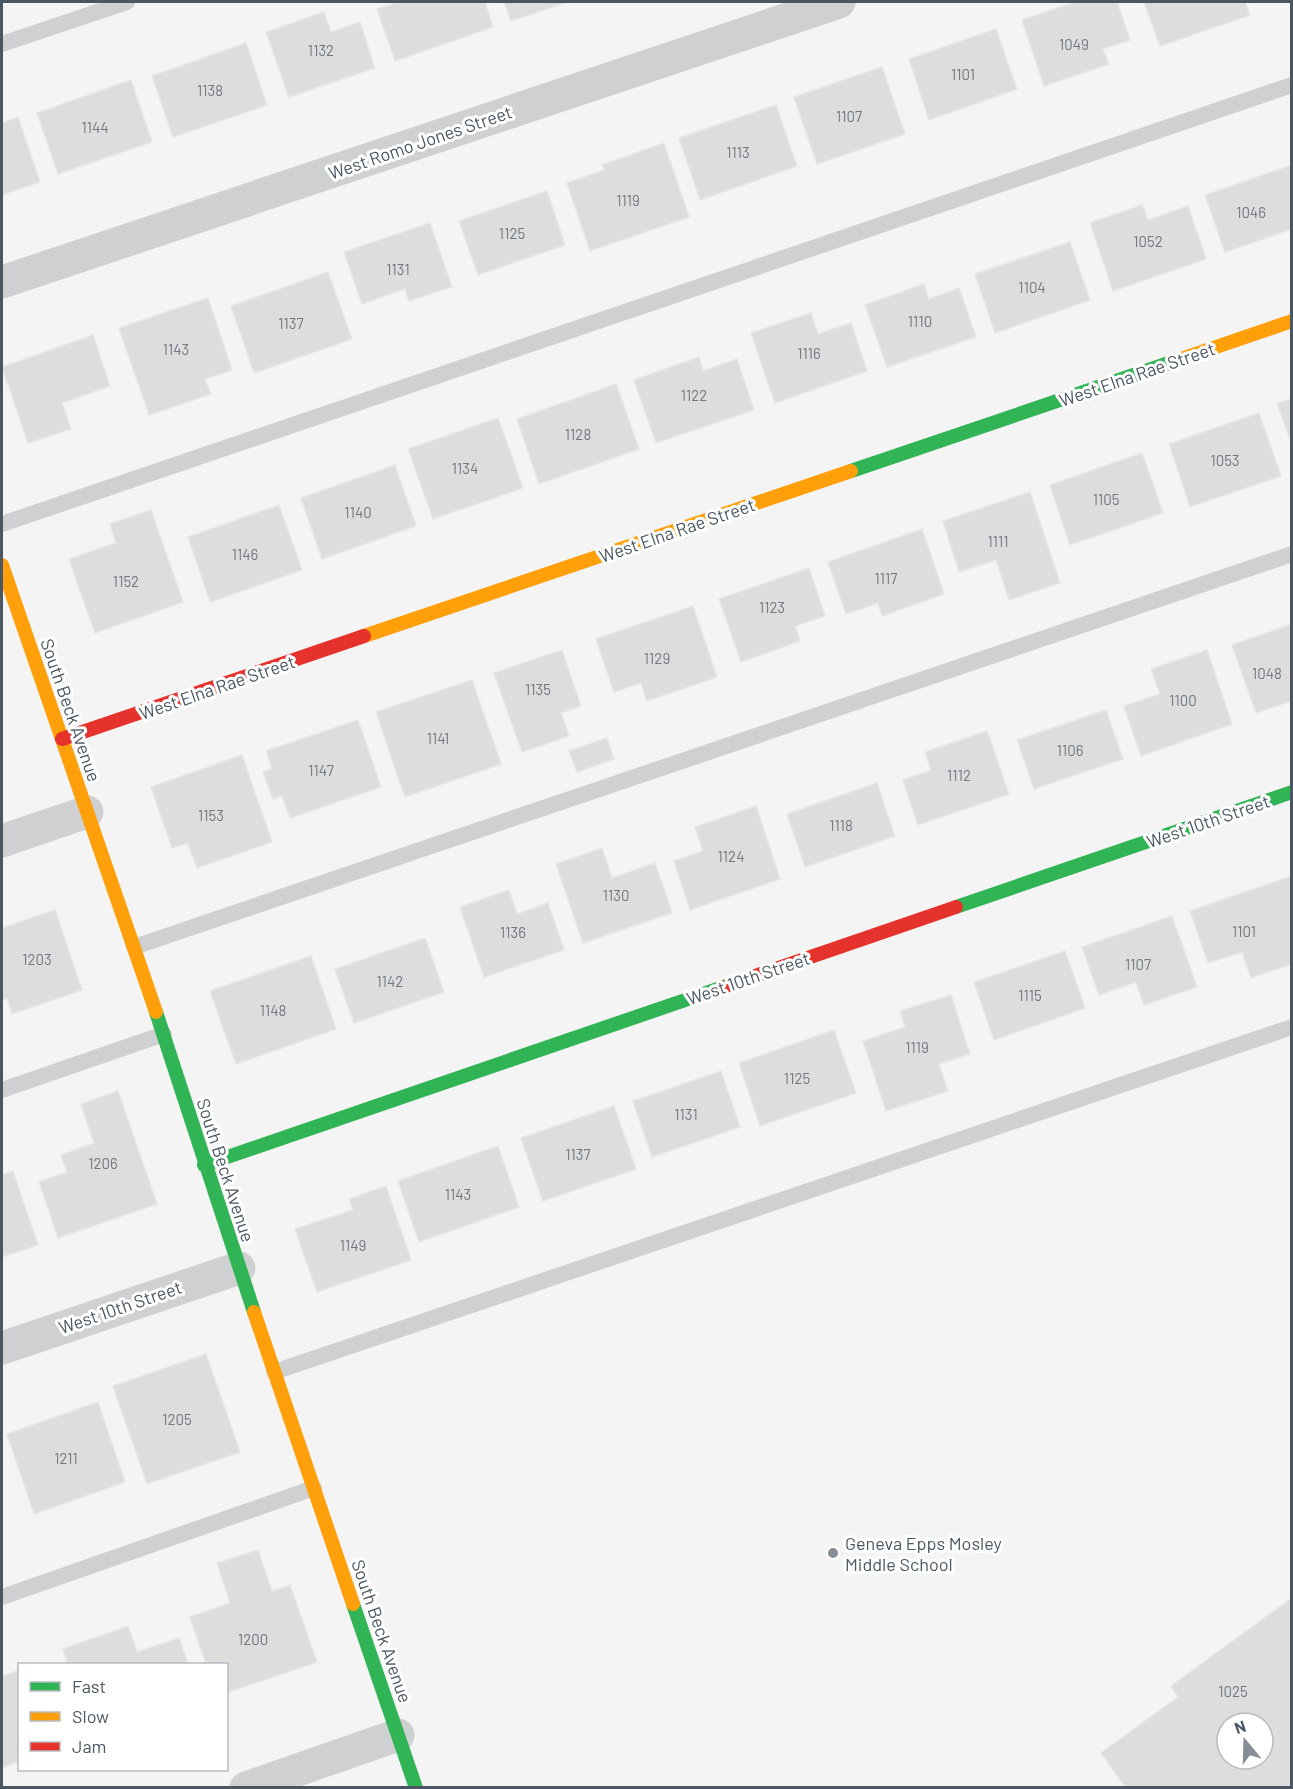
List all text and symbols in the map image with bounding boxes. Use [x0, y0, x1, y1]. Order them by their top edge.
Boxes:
house number: 1049 [1059, 35, 1089, 53]
house number: 1132 [308, 41, 334, 59]
house number: 1101 [951, 65, 975, 83]
house number: 1138 [197, 81, 223, 99]
street label: West Romo Jones Street [325, 100, 515, 184]
house number: 1107 [836, 107, 862, 125]
house number: 1144 [81, 118, 109, 136]
house number: 1113 [726, 143, 750, 161]
house number: 1119 [616, 191, 640, 209]
house number: 1046 [1236, 203, 1266, 221]
house number: 1125 [499, 224, 525, 242]
house number: 1052 [1133, 232, 1163, 250]
house number: 1131 [386, 260, 410, 278]
house number: 1104 [1018, 278, 1046, 296]
house number: 1110 [908, 312, 932, 330]
house number: 1137 [278, 314, 304, 332]
street label: West Elna Rae Street [1056, 337, 1218, 411]
house number: 1143 [163, 340, 189, 358]
house number: 1116 [797, 344, 821, 362]
house number: 1122 [681, 386, 707, 404]
house number: 1128 [565, 425, 591, 443]
house number: 1053 [1210, 451, 1240, 469]
house number: 1134 [452, 459, 478, 477]
house number: 1105 [1093, 490, 1119, 508]
street label: West Elna Rae Street [596, 493, 758, 567]
house number: 1140 [344, 503, 372, 521]
house number: 1111 [987, 532, 1009, 550]
house number: 1146 [232, 545, 258, 563]
house number: 1117 [875, 569, 897, 587]
house number: 1152 [113, 572, 139, 590]
house number: 1123 [759, 598, 785, 616]
street label: South Beck Avenue [36, 636, 106, 784]
house number: 1129 [644, 649, 670, 667]
street label: West Elna Rae Street [136, 650, 298, 724]
house number: 1048 [1252, 664, 1282, 682]
house number: 1135 [525, 680, 551, 698]
house number: 1100 [1169, 691, 1197, 709]
house number: 1141 [427, 729, 449, 747]
house number: 1106 [1057, 741, 1083, 759]
house number: 1147 [308, 761, 334, 779]
house number: 1112 [947, 766, 971, 784]
street label: West 10th Street [1144, 790, 1272, 852]
house number: 1153 [198, 806, 224, 824]
house number: 1118 [829, 816, 853, 834]
house number: 1124 [718, 847, 744, 865]
house number: 1130 [603, 886, 629, 904]
house number: 1101 [1232, 922, 1256, 940]
house number: 1136 [500, 923, 526, 941]
street label: West 10th Street [684, 947, 812, 1009]
house number: 1203 [22, 950, 52, 968]
house number: 1107 [1125, 955, 1151, 973]
house number: 1142 [377, 972, 403, 990]
house number: 1115 [1018, 986, 1042, 1004]
house number: 1148 [260, 1001, 286, 1019]
house number: 1119 [905, 1038, 929, 1056]
house number: 1125 [784, 1069, 810, 1087]
street label: South Beck Avenue [192, 1095, 260, 1245]
house number: 1131 [674, 1105, 698, 1123]
house number: 1137 [565, 1145, 591, 1163]
house number: 1206 [88, 1154, 118, 1172]
house number: 1143 [445, 1185, 471, 1203]
house number: 1149 [340, 1236, 366, 1254]
street label: West 10th Street [56, 1276, 184, 1338]
house number: 1205 [162, 1410, 192, 1428]
house number: 1211 [54, 1449, 78, 1467]
place label: Geneva Epps Mosley Middle School [845, 1532, 1002, 1575]
marker: Geneva Epps Mosley Middle School [826, 1546, 840, 1560]
street label: South Beck Avenue [347, 1557, 417, 1705]
house number: 1200 [238, 1630, 268, 1648]
legend [18, 1663, 228, 1771]
text: Fast [72, 1675, 106, 1697]
house number: 1025 [1218, 1682, 1248, 1700]
text: Slow [72, 1705, 109, 1727]
north arrow [1215, 1711, 1275, 1771]
text: N [1232, 1716, 1248, 1737]
text: Jam [72, 1735, 106, 1757]

